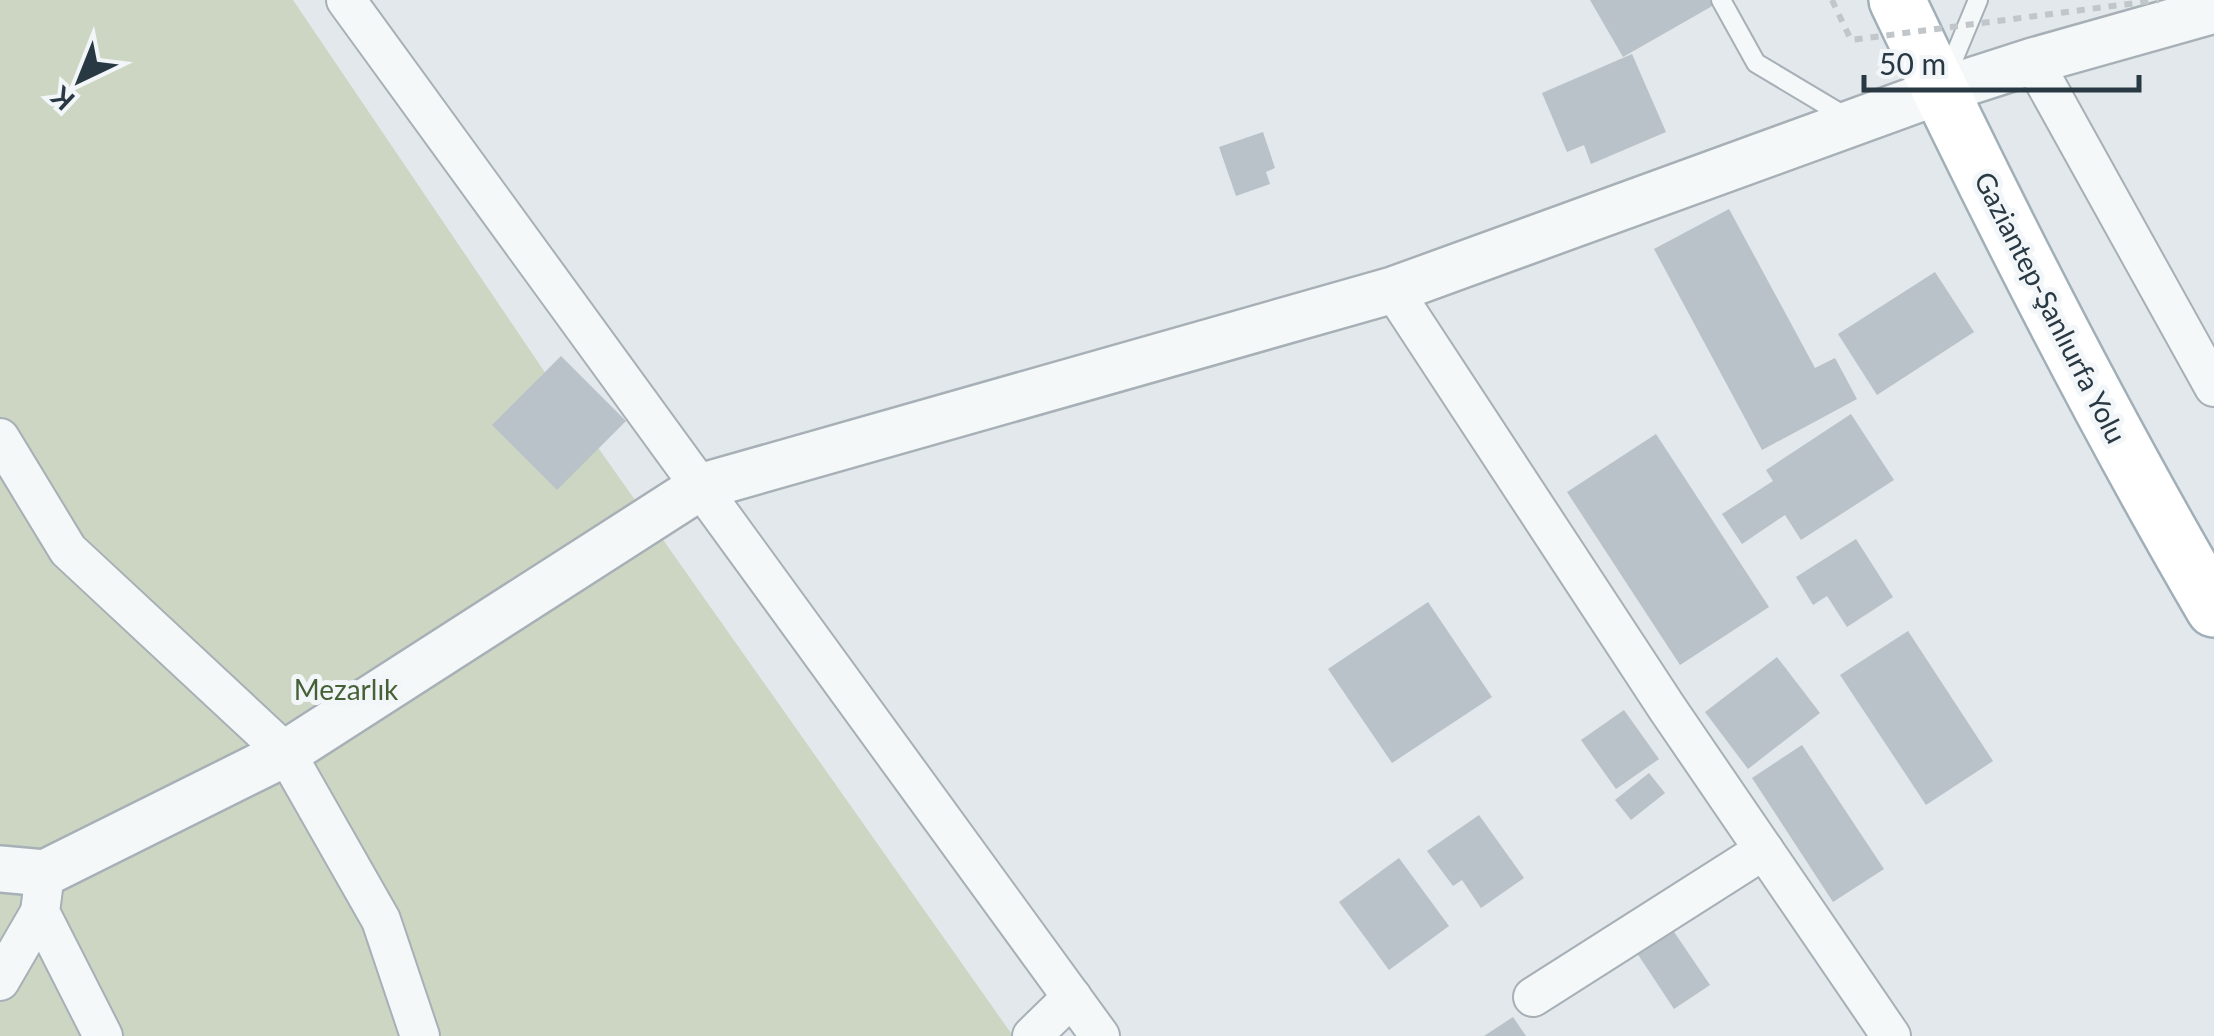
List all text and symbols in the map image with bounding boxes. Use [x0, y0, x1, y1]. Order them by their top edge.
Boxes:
north arrow [30, 30, 130, 130]
scale bar [1864, 30, 2139, 92]
text: 50 m [1879, 45, 1946, 81]
text: K [43, 79, 81, 118]
street label: Gaziantep-Şanlıurfa Yolu [1968, 166, 2134, 448]
park label: Mezarlık [294, 672, 399, 706]

